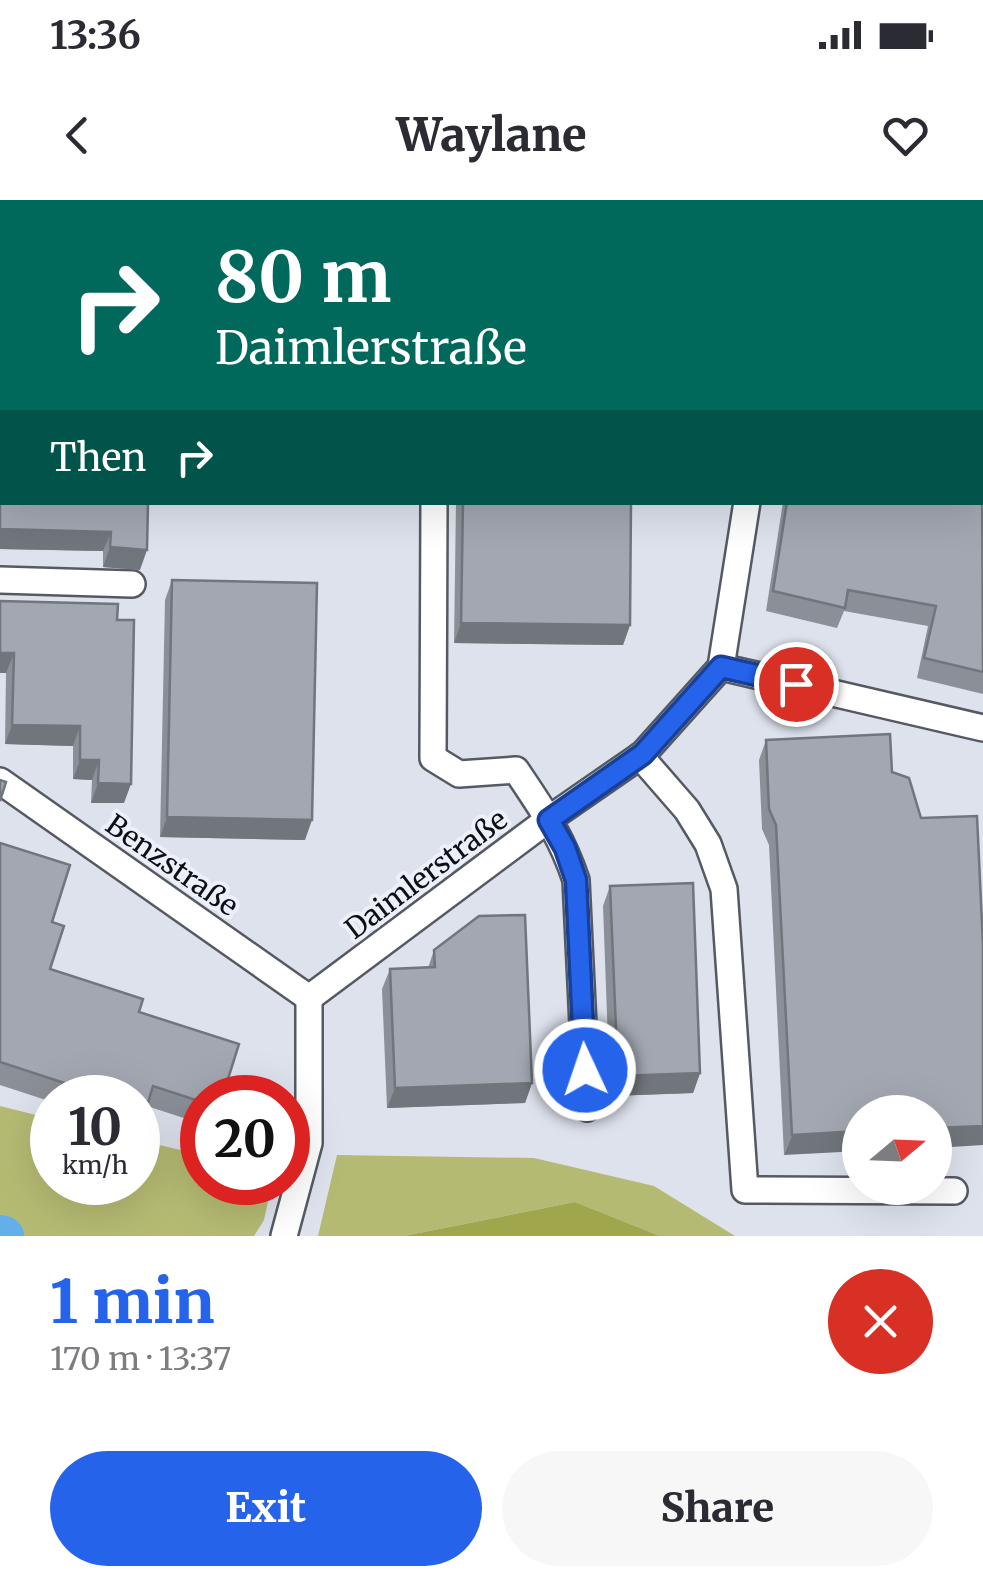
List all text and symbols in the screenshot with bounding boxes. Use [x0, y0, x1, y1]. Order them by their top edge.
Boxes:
text: 13:36 [50, 12, 141, 59]
text: Waylane [396, 107, 587, 163]
icon: back [50, 108, 105, 163]
icon: heart [878, 108, 933, 163]
text: 80 m [215, 233, 391, 321]
icon: right [50, 240, 180, 370]
text: Daimlerstraße [215, 320, 527, 376]
icon: right [167, 430, 222, 485]
text: Then [50, 434, 147, 481]
pin [754, 642, 839, 727]
icon: arrive [769, 657, 824, 712]
street label: Daimlerstraße [338, 801, 514, 947]
street label: Benzstraße [99, 806, 245, 924]
position arrow [533, 1018, 637, 1122]
speed limit sign: 20 [180, 1075, 310, 1205]
north arrow [842, 1095, 952, 1205]
map controls [842, 1095, 952, 1205]
text: 10 [68, 1096, 122, 1159]
text: km/h [62, 1149, 128, 1181]
text: 1 min [50, 1264, 214, 1339]
button: close [828, 1269, 933, 1374]
text: 170 m · 13:37 [50, 1339, 231, 1379]
button: Exit [50, 1451, 482, 1566]
button: Share [502, 1451, 933, 1566]

